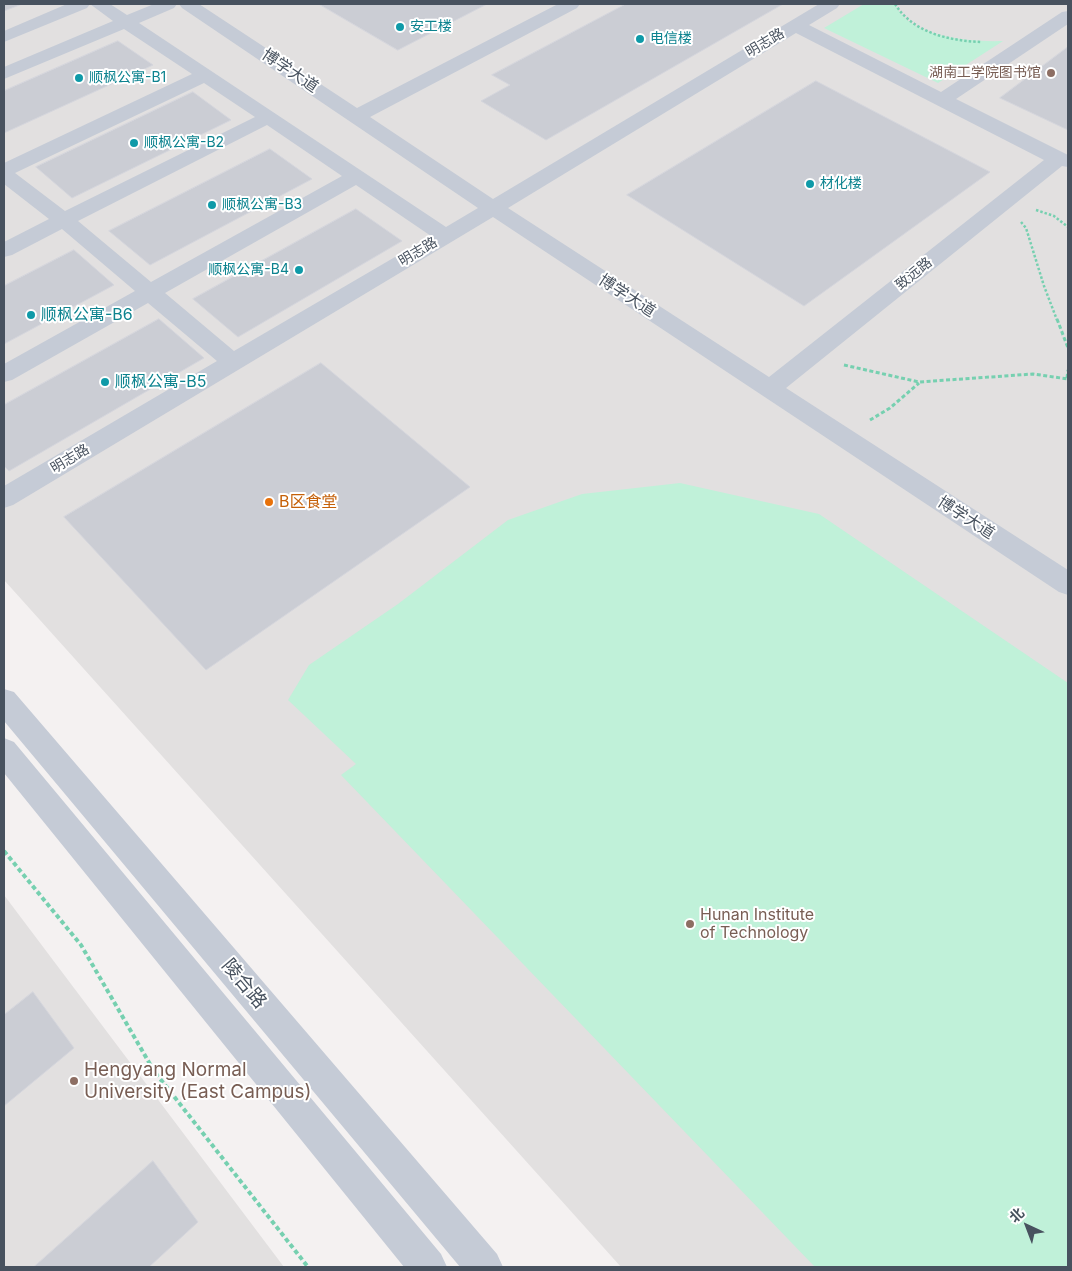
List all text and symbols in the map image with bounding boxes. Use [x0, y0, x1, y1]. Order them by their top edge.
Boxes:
place label: 安工楼 [410, 19, 452, 35]
marker: 安工楼 [394, 21, 406, 33]
street label: 明志路 [743, 25, 787, 61]
place label: 电信楼 [650, 31, 692, 47]
marker: 电信楼 [634, 33, 646, 45]
street label: 博学大道 [258, 45, 322, 97]
place label: 湖南工学院图书馆 [929, 65, 1041, 81]
marker: 湖南工学院图书馆 [1045, 67, 1057, 79]
place label: 顺枫公寓-B1 [89, 70, 166, 86]
marker: 顺枫公寓-B1 [73, 72, 85, 84]
place label: 顺枫公寓-B2 [144, 135, 224, 151]
marker: 顺枫公寓-B2 [128, 137, 140, 149]
place label: 材化楼 [820, 176, 862, 192]
marker: 材化楼 [804, 178, 816, 190]
place label: 顺枫公寓-B3 [222, 197, 302, 213]
marker: 顺枫公寓-B3 [206, 199, 218, 211]
street label: 明志路 [396, 234, 440, 270]
street label: 致远路 [892, 254, 936, 294]
place label: 顺枫公寓-B4 [208, 262, 289, 278]
marker: 顺枫公寓-B4 [293, 264, 305, 276]
street label: 博学大道 [595, 271, 659, 321]
place label: 顺枫公寓-B6 [41, 305, 133, 325]
marker: 顺枫公寓-B6 [25, 309, 37, 321]
place label: 顺枫公寓-B5 [115, 372, 207, 392]
marker: 顺枫公寓-B5 [99, 376, 111, 388]
street label: 明志路 [48, 441, 92, 477]
place label: B区食堂 [279, 492, 337, 512]
street label: 博学大道 [934, 493, 998, 543]
marker: B区食堂 [263, 496, 275, 508]
place label: Hunan Institute of Technology [700, 905, 814, 943]
marker: Hunan Institute of Technology [684, 918, 696, 930]
street label: 陵合路 [217, 955, 271, 1013]
place label: Hengyang Normal University (East Campus) [84, 1059, 311, 1103]
marker: Hengyang Normal University (East Campus) [68, 1075, 80, 1087]
north arrow [1002, 1201, 1052, 1251]
text: 北 [1006, 1204, 1027, 1226]

